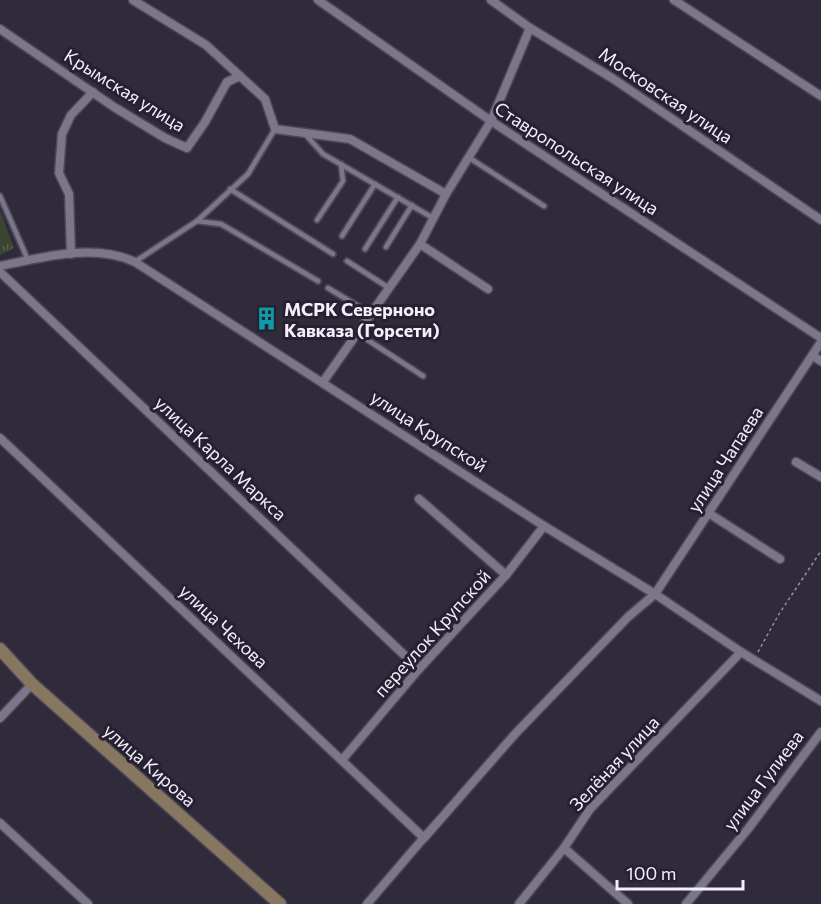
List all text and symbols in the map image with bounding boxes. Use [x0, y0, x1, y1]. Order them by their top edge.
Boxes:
street label: Московская улица [595, 42, 737, 148]
street label: Крымская улица [60, 44, 190, 136]
street label: Ставропольская улица [491, 97, 663, 219]
place label: МСРК Северноно Кавказа (Горсети) [284, 298, 440, 341]
building icon: МСРК Северноно Кавказа (Горсети) [253, 306, 279, 332]
street label: улица Крупской [367, 385, 491, 477]
street label: улица Карла Маркса [151, 391, 291, 525]
street label: улица Чапаева [683, 402, 767, 516]
street label: переулок Крупской [369, 565, 495, 701]
street label: улица Чехова [175, 579, 273, 673]
street label: Зелёная улица [565, 711, 663, 815]
street label: улица Кирова [99, 719, 201, 811]
street label: улица Гулиева [718, 726, 808, 834]
scale bar [617, 853, 743, 891]
text: 100 m [626, 862, 676, 884]

